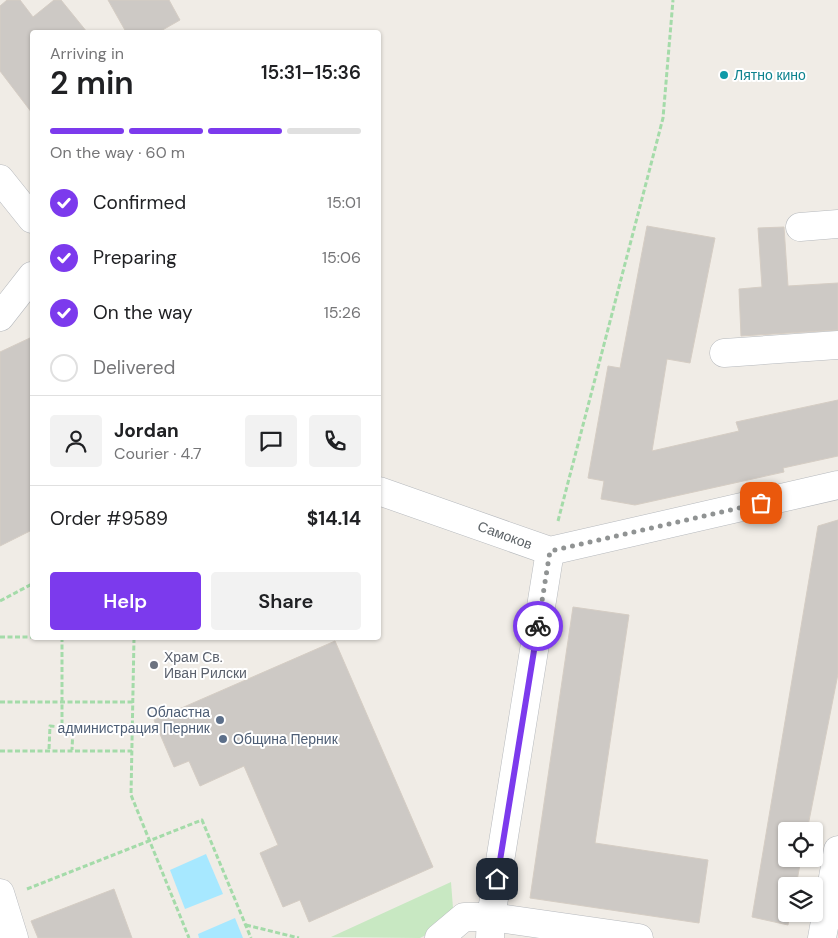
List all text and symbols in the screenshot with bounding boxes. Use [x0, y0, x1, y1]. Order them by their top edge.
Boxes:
text: Arriving in [50, 43, 124, 64]
text: 15:31–15:36 [261, 60, 361, 85]
text: 2 min [50, 62, 134, 104]
place label: Лятно кино [734, 66, 806, 84]
marker: Лятно кино [718, 69, 730, 81]
text: On the way · 60 m [50, 142, 185, 163]
icon: check [50, 189, 78, 217]
text: Confirmed [93, 190, 186, 215]
text: 15:01 [327, 192, 361, 213]
icon: check [50, 244, 78, 272]
text: Preparing [93, 245, 177, 270]
text: 15:06 [322, 247, 361, 268]
icon: check [50, 299, 78, 327]
text: On the way [93, 300, 193, 325]
text: 15:26 [324, 302, 361, 323]
text: Delivered [93, 355, 175, 380]
button: person [50, 415, 102, 467]
button: chat [245, 415, 297, 467]
button: phone [309, 415, 361, 467]
text: Jordan [114, 418, 179, 443]
text: Courier · 4.7 [114, 443, 202, 464]
pin [740, 482, 782, 524]
icon: bag [747, 489, 775, 517]
text: Order #9589 [50, 506, 168, 531]
text: $14.14 [307, 506, 361, 531]
street label: Самоков [475, 517, 535, 553]
button: Help [50, 572, 201, 630]
button: Share [211, 572, 361, 630]
courier [513, 601, 563, 651]
icon: bike [524, 612, 552, 640]
place label: Храм Св. Иван Рилски [164, 648, 247, 682]
marker: Храм Св. Иван Рилски [148, 659, 160, 671]
place label: Областна администрация Перник [58, 703, 211, 737]
marker: Областна администрация Перник [214, 714, 226, 726]
place label: Община Перник [233, 730, 339, 748]
marker: Община Перник [217, 733, 229, 745]
map controls [778, 822, 823, 922]
button: locate [778, 822, 823, 867]
pin [476, 858, 518, 900]
icon: home [483, 865, 511, 893]
button: layers [778, 877, 823, 922]

